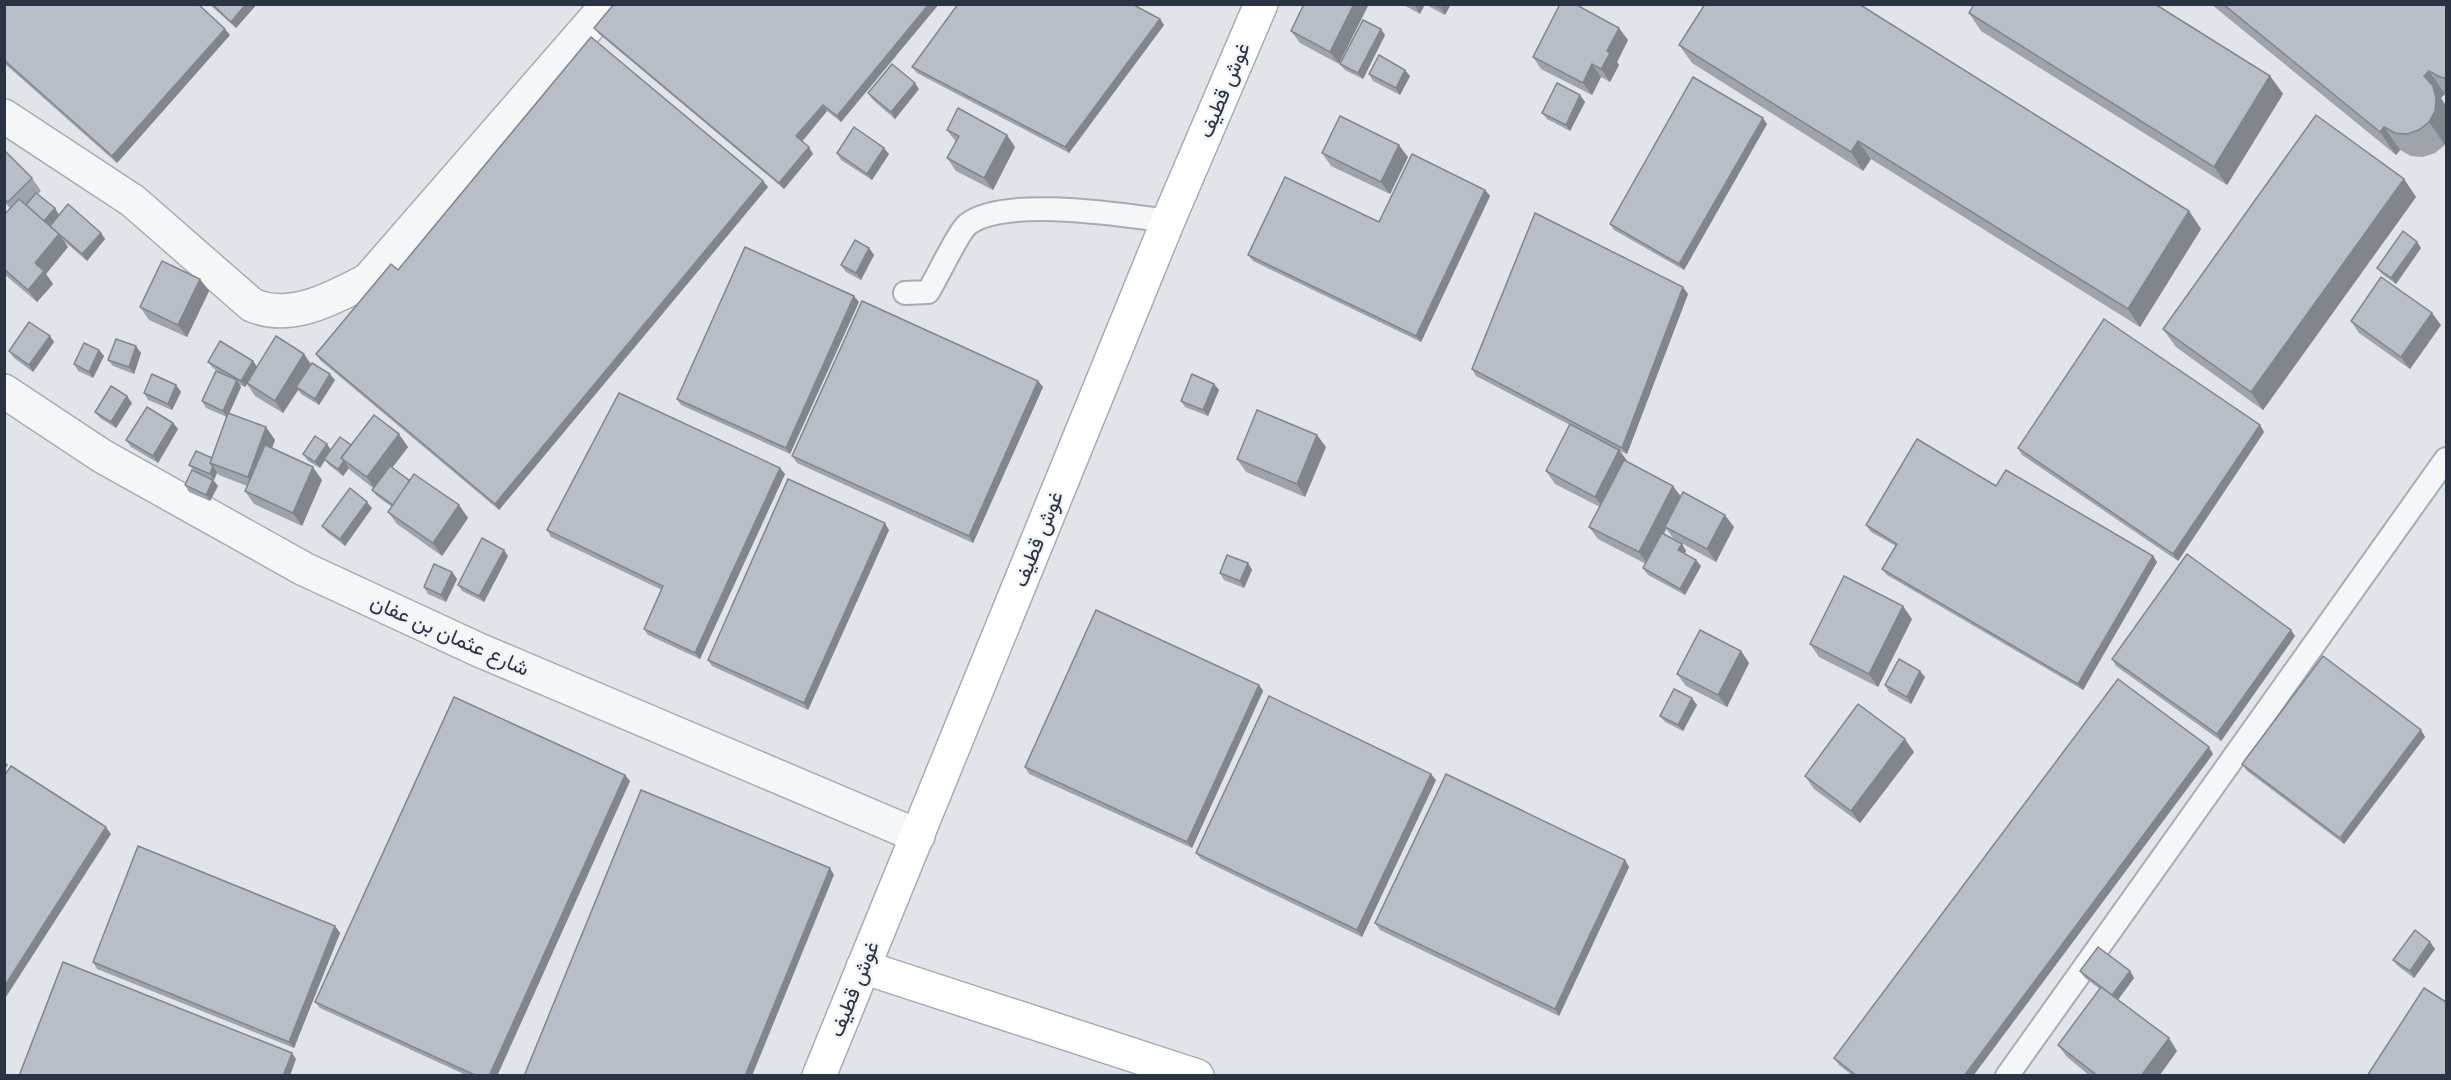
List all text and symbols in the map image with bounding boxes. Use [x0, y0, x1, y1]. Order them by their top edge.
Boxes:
street label: غوش قطيف [1192, 38, 1256, 142]
street label: غوش قطيف [1007, 487, 1069, 591]
street label: شارع عثمان بن عفان [366, 588, 533, 683]
street label: غوش قطيف [823, 937, 885, 1041]

